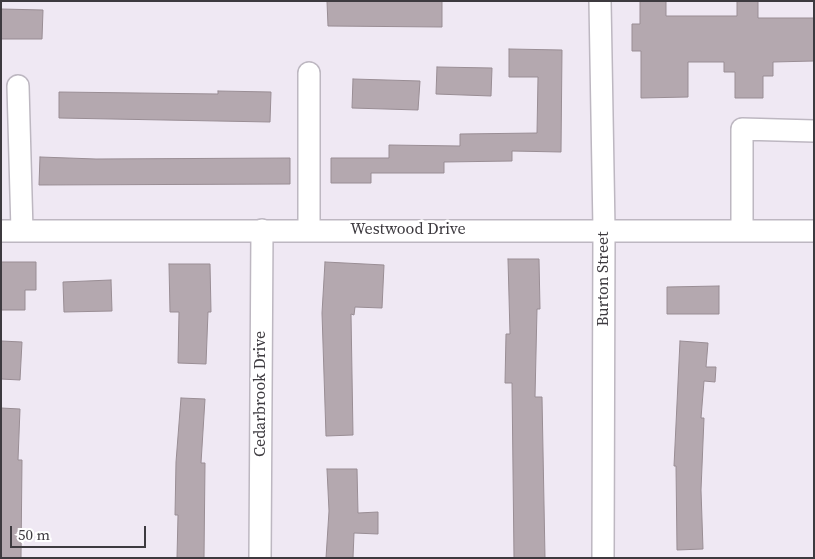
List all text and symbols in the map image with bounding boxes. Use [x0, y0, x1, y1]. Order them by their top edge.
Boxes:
street label: Westwood Drive [350, 220, 466, 240]
street label: Burton Street [594, 232, 614, 326]
street label: Cedarbrook Drive [251, 331, 271, 457]
scale bar [12, 516, 149, 548]
text: 50 m [18, 524, 50, 545]

